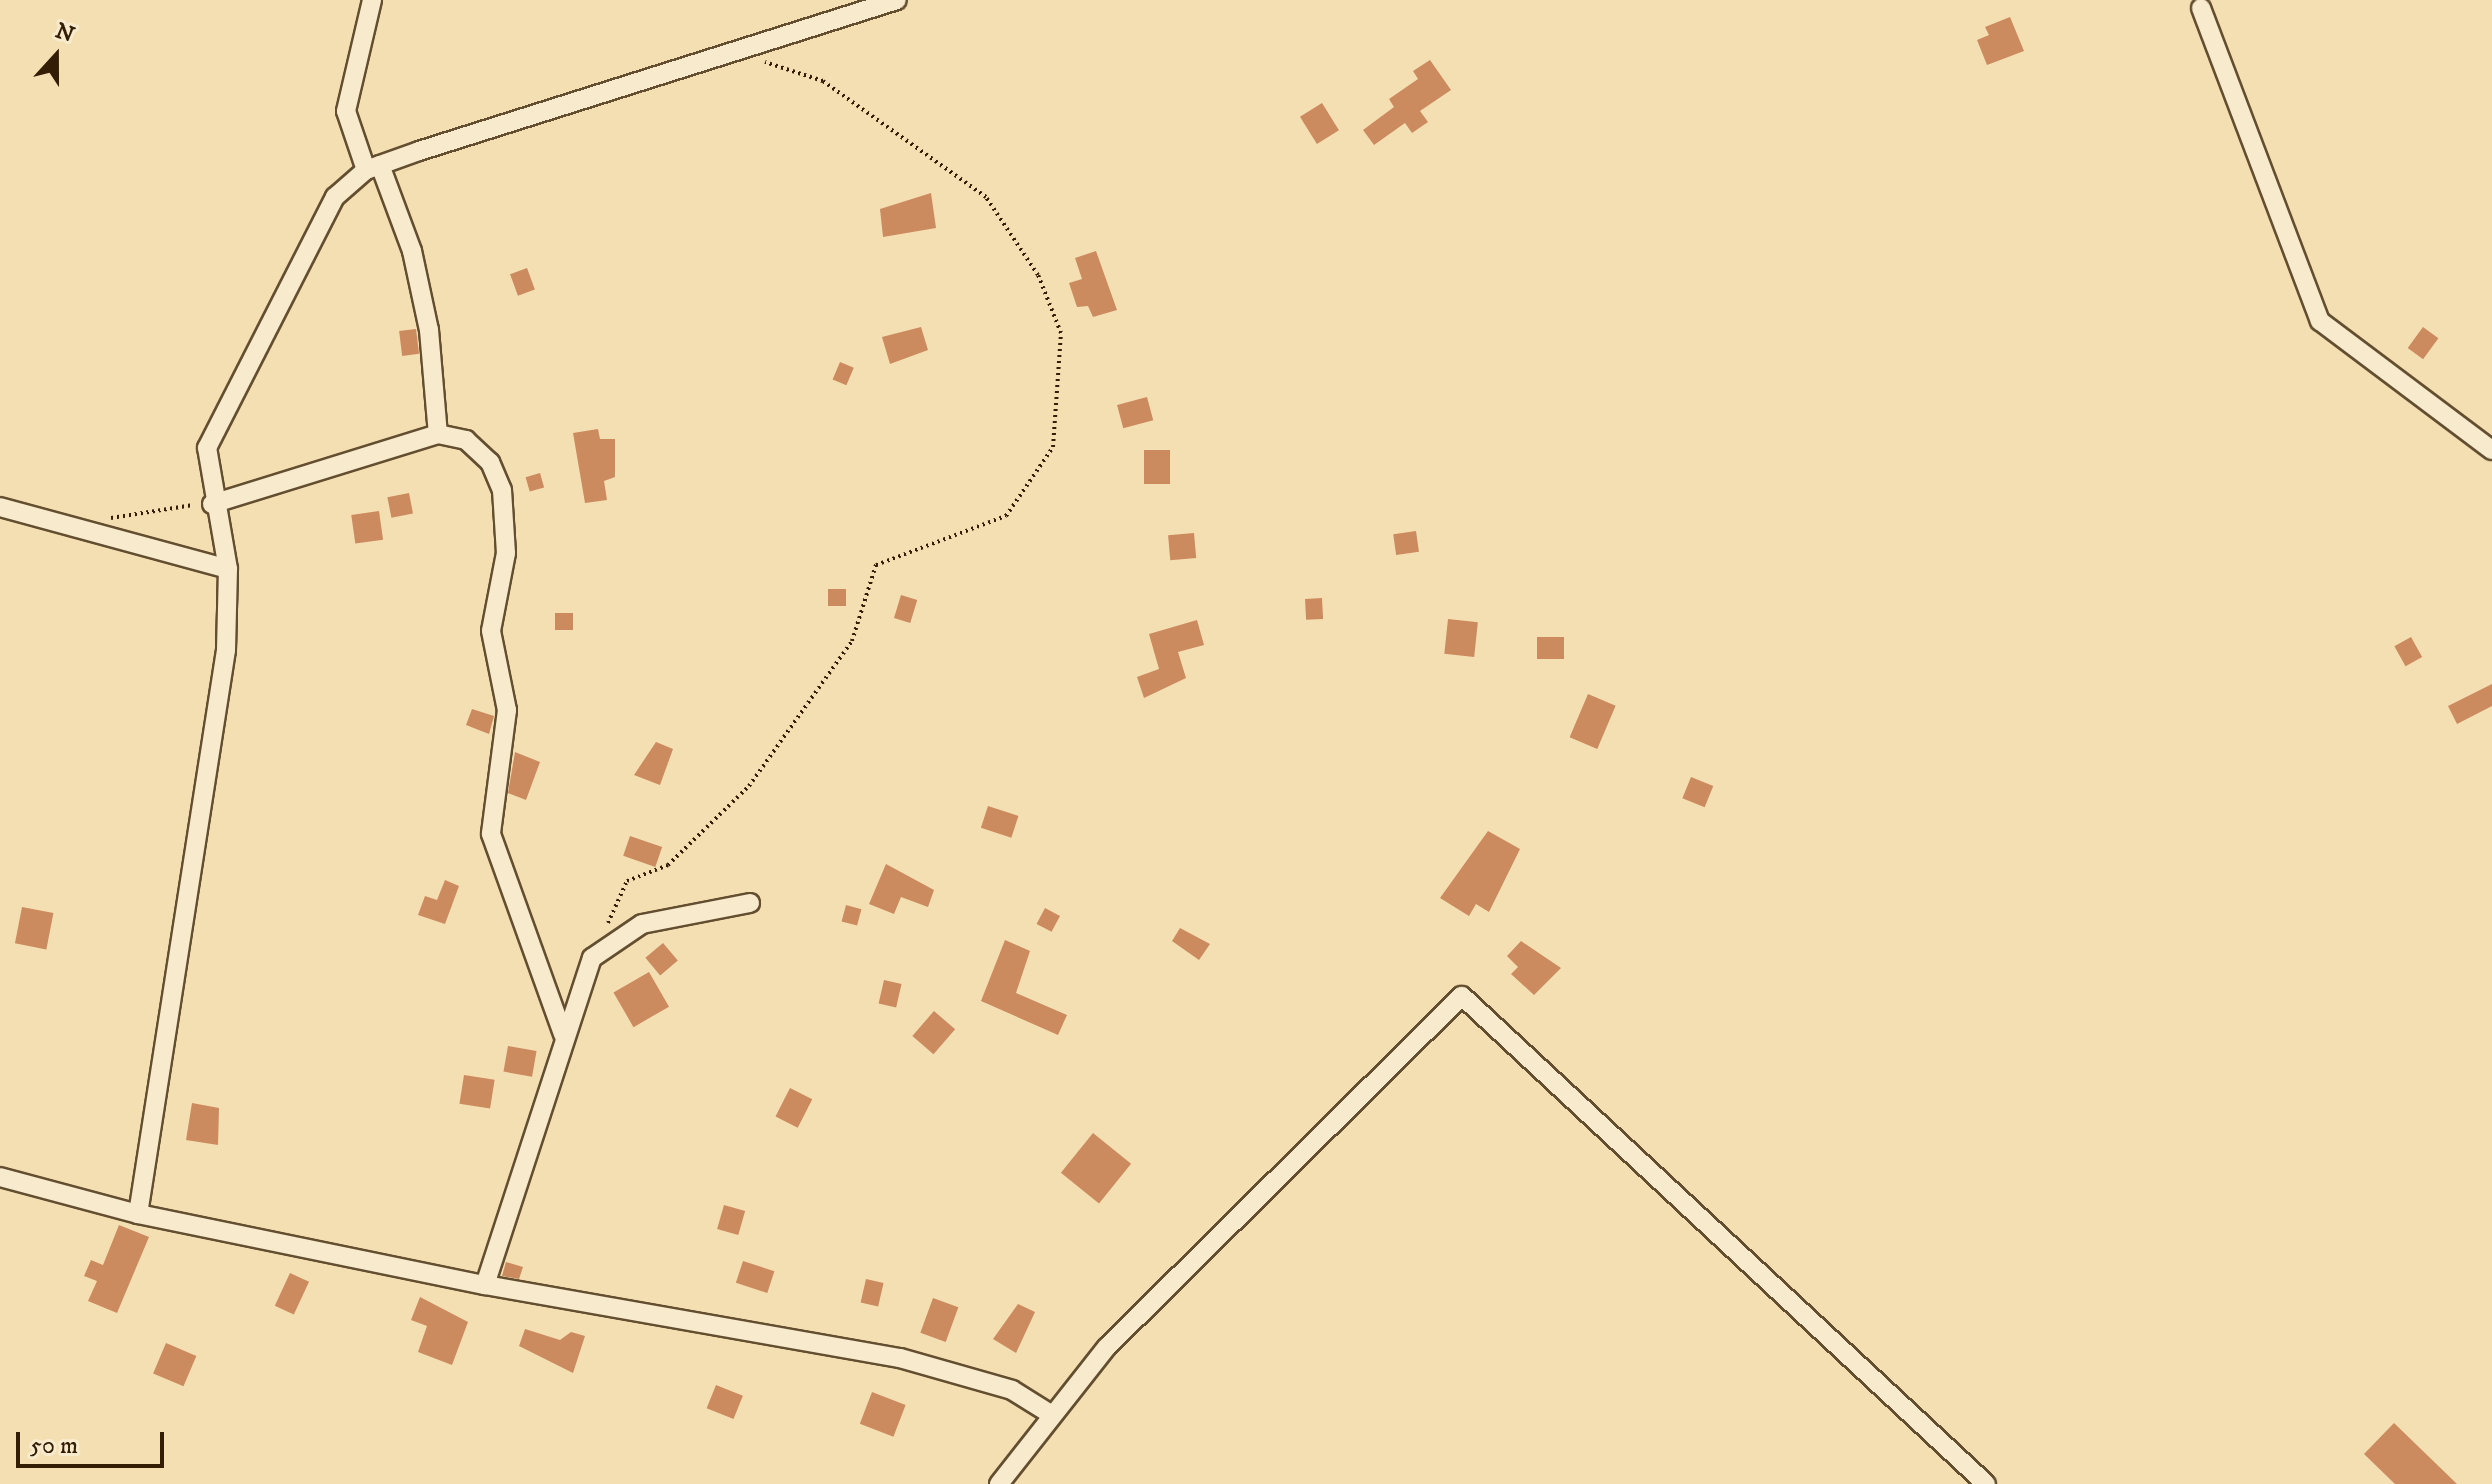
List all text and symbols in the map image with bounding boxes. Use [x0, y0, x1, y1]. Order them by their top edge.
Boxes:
north arrow [16, 16, 96, 96]
text: N [52, 17, 78, 49]
scale bar [20, 1416, 168, 1466]
text: 50 m [30, 1431, 78, 1461]

